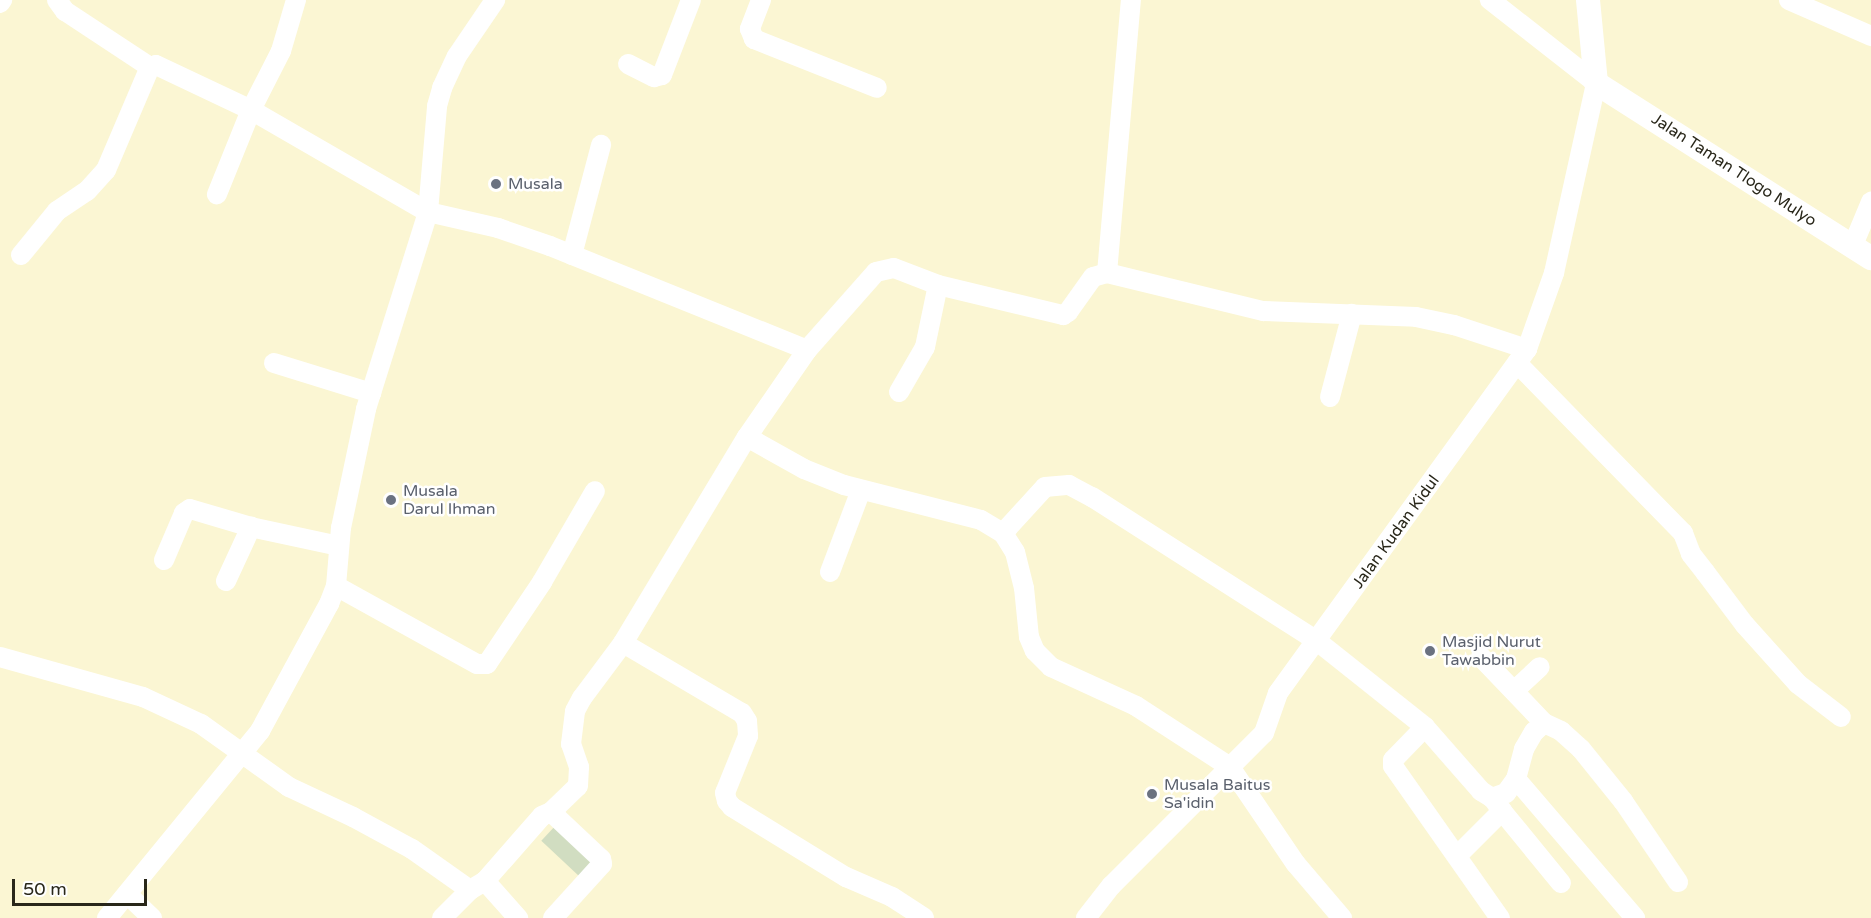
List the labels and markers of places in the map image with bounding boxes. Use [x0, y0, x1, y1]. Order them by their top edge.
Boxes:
place label: Musala [508, 174, 563, 194]
marker: Musala [489, 177, 503, 191]
place label: Musala Darul Ihman [403, 481, 495, 519]
marker: Musala Darul Ihman [384, 493, 398, 507]
place label: Masjid Nurut Tawabbin [1442, 632, 1541, 670]
marker: Masjid Nurut Tawabbin [1423, 644, 1437, 658]
place label: Musala Baitus Sa'idin [1164, 775, 1270, 813]
marker: Musala Baitus Sa'idin [1145, 787, 1159, 801]

